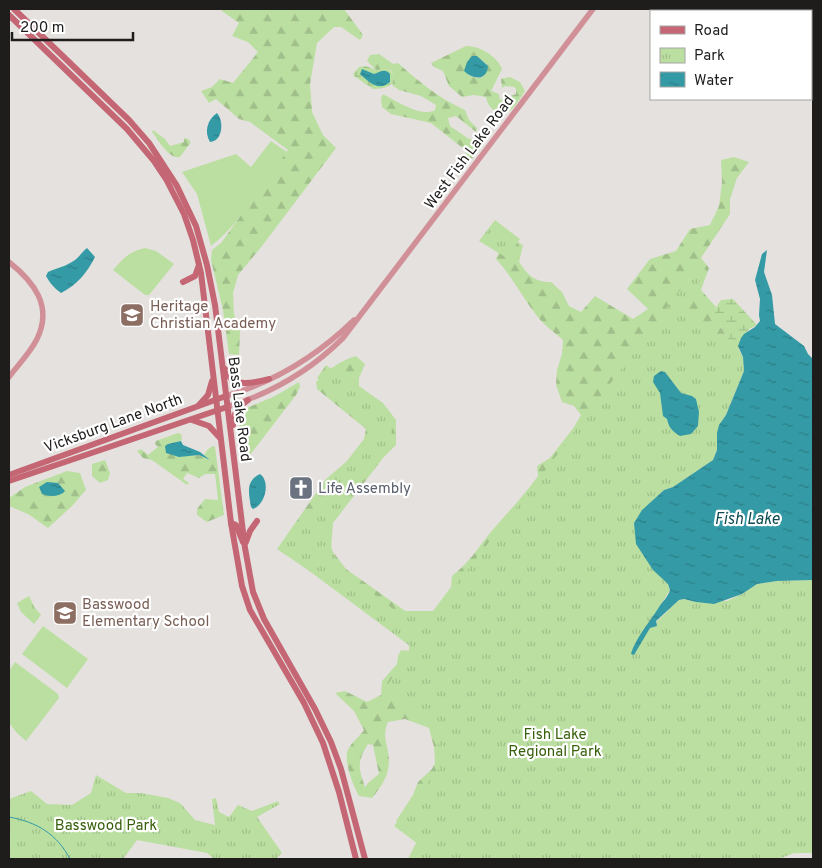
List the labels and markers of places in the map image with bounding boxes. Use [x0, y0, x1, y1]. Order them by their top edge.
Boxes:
place label: Heritage Christian Academy [150, 298, 276, 334]
school or university icon: Heritage Christian Academy [119, 302, 145, 328]
church icon: Life Assembly [288, 475, 314, 501]
place label: Life Assembly [318, 480, 411, 499]
place label: Basswood Elementary School [82, 596, 209, 632]
school or university icon: Basswood Elementary School [52, 600, 78, 626]

